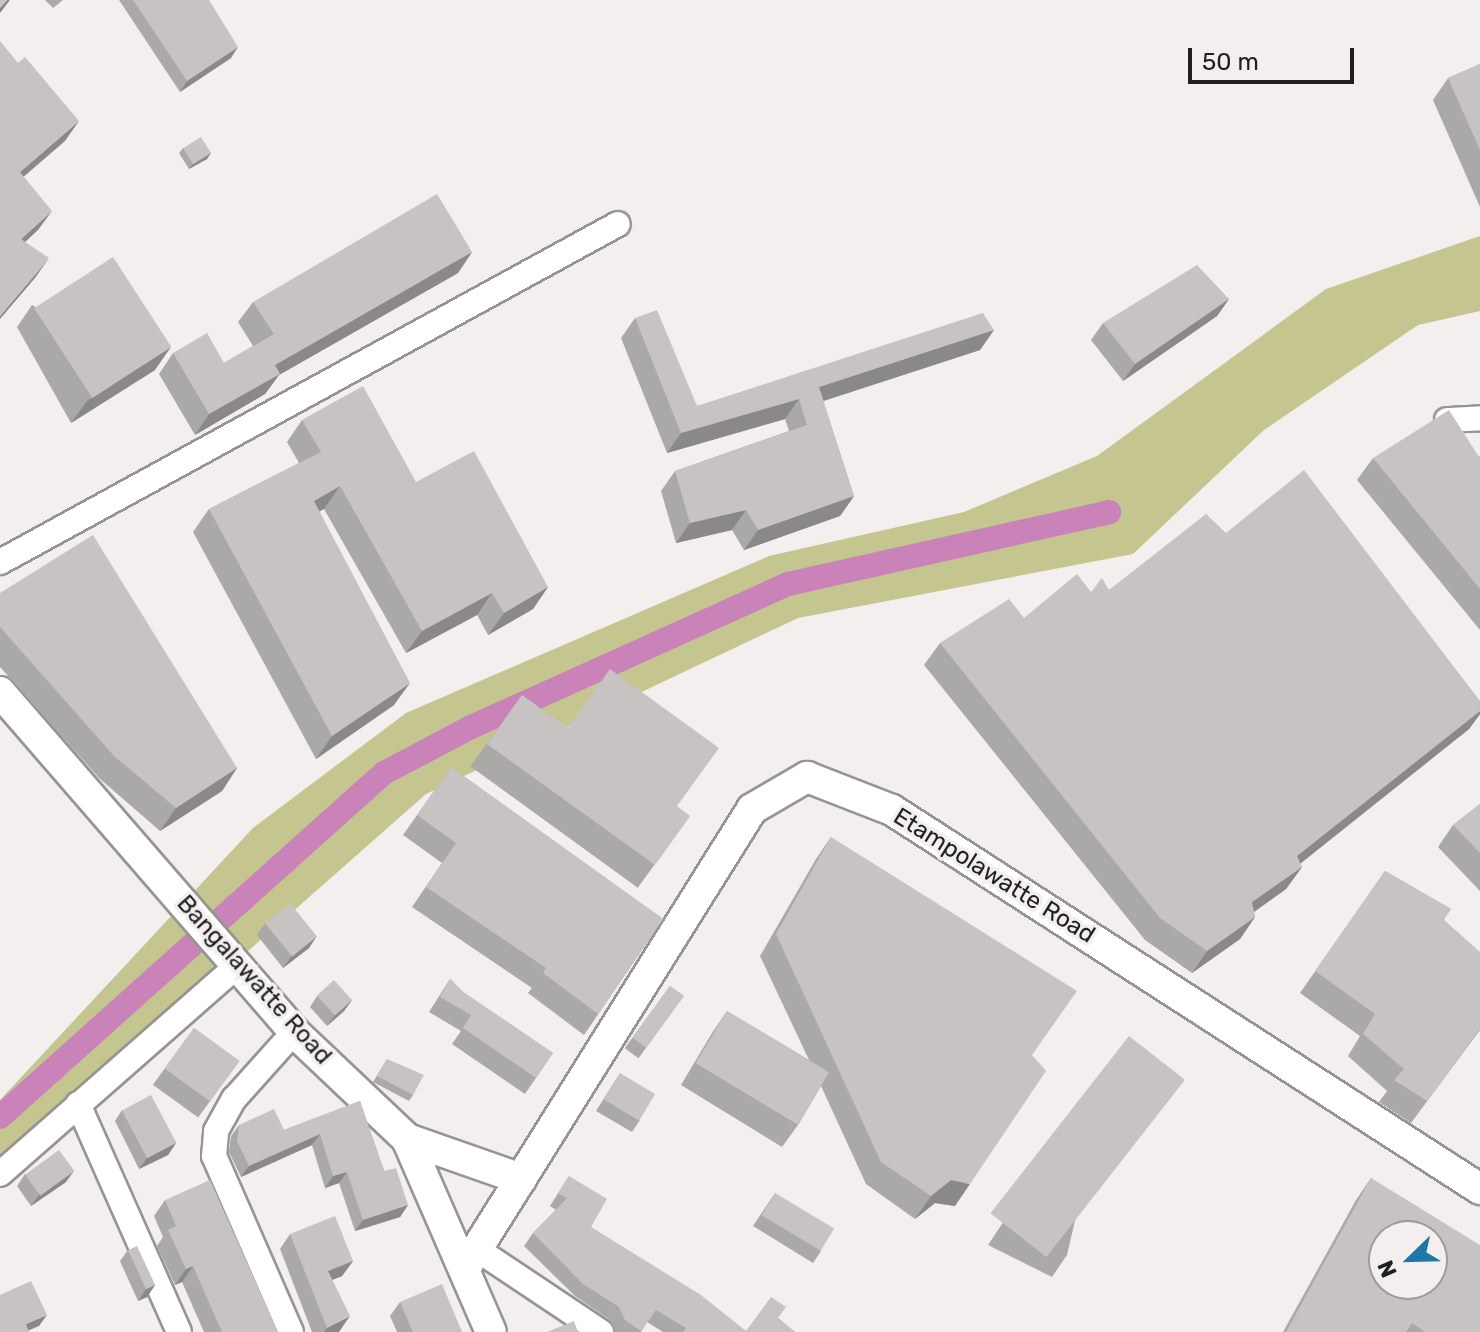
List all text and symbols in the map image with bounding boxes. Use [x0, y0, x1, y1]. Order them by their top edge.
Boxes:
scale bar [1192, 32, 1358, 82]
text: 50 m [1202, 48, 1259, 76]
street label: Etampolawatte Road [888, 802, 1100, 950]
street label: Bangalawatte Road [171, 890, 337, 1070]
north arrow [1368, 1220, 1448, 1300]
text: N [1372, 1256, 1403, 1281]

